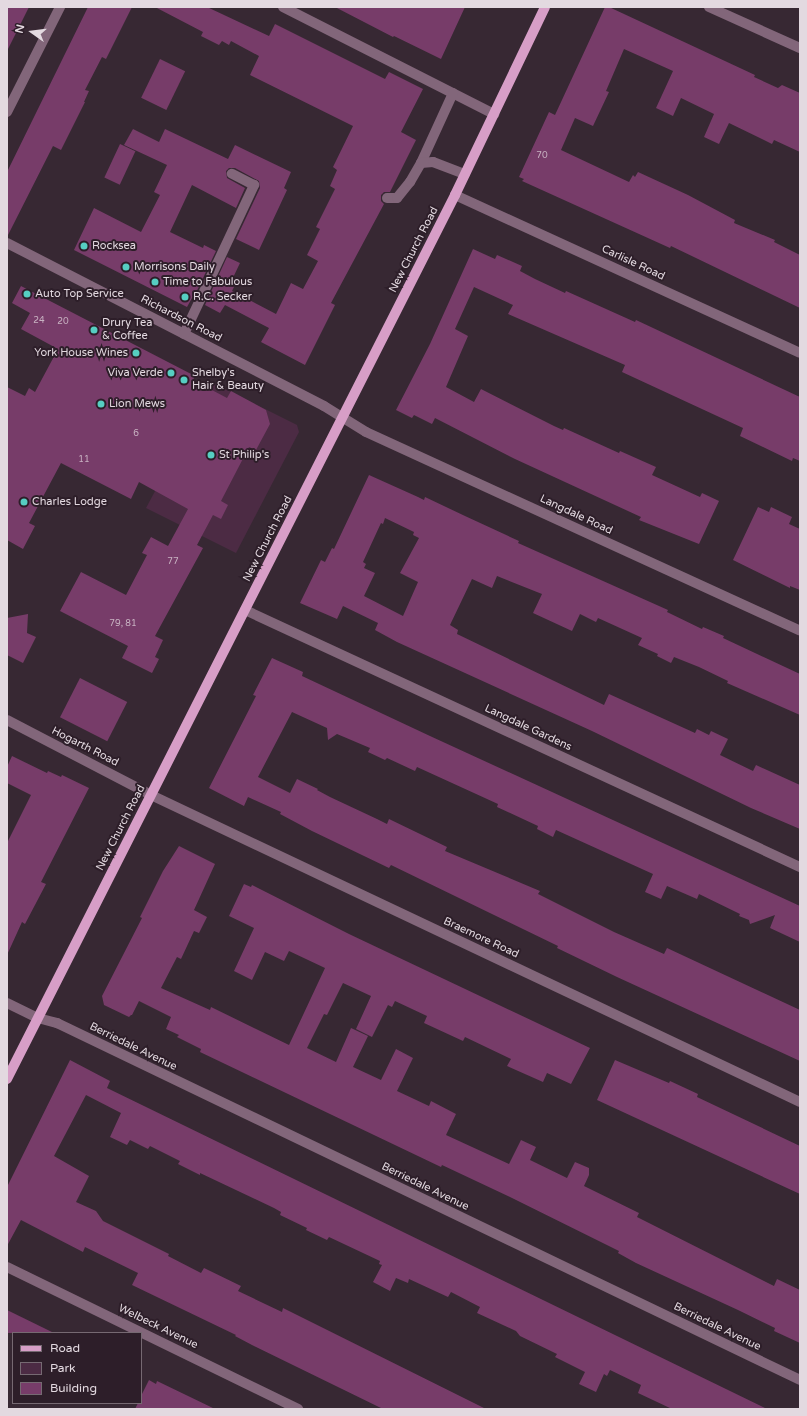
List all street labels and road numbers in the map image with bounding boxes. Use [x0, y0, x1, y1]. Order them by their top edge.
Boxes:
street label: New Church Road [387, 205, 441, 295]
street label: Carlisle Road [599, 243, 667, 283]
street label: Richardson Road [138, 293, 224, 345]
street label: Langdale Road [538, 492, 614, 538]
street label: New Church Road [241, 494, 295, 584]
street label: Langdale Gardens [482, 702, 574, 754]
street label: Hogarth Road [49, 724, 121, 770]
street label: New Church Road [94, 783, 148, 873]
street label: Braemore Road [441, 915, 521, 961]
street label: Berriedale Avenue [87, 1020, 179, 1074]
street label: Berriedale Avenue [379, 1160, 471, 1214]
street label: Berriedale Avenue [671, 1300, 763, 1354]
street label: Welbeck Avenue [116, 1302, 200, 1352]

